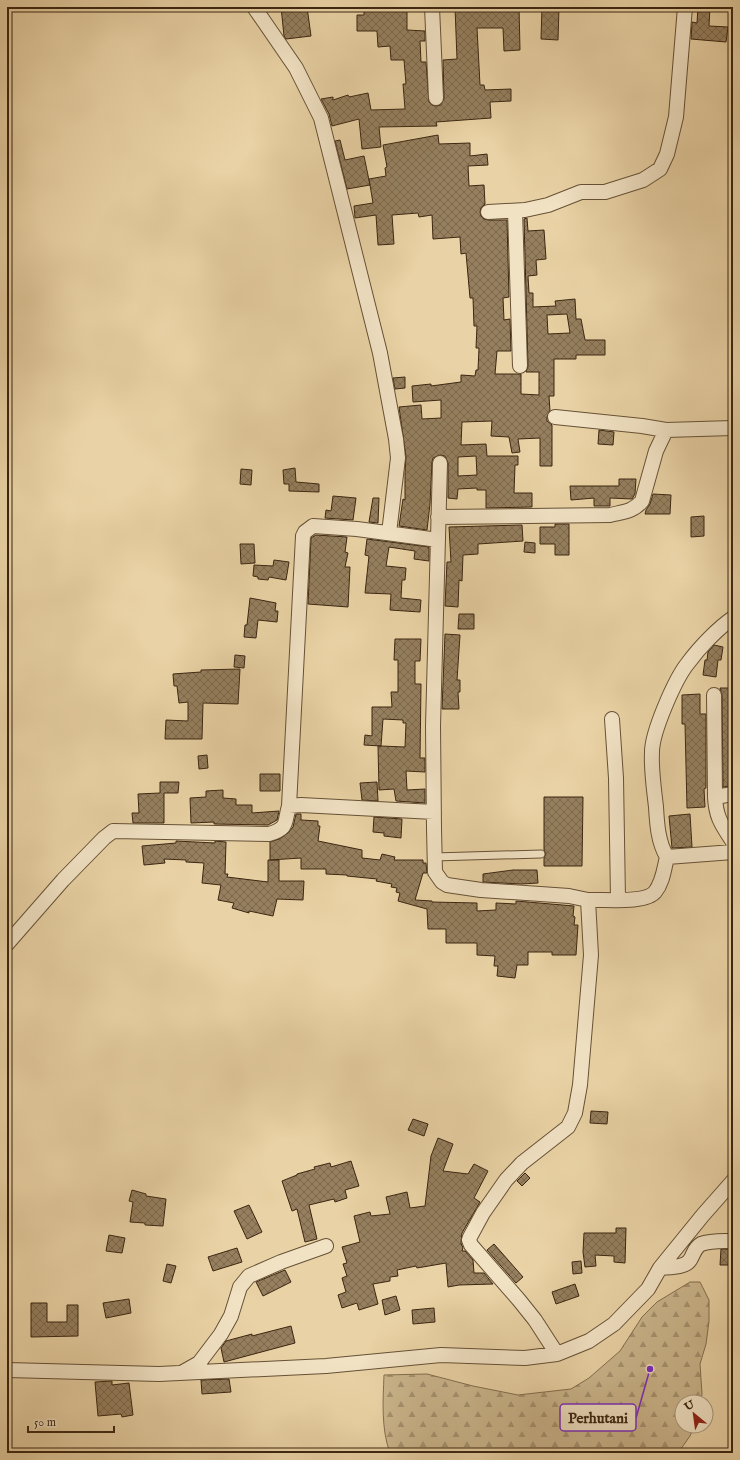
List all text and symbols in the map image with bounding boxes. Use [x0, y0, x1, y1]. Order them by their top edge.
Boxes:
north arrow [674, 1394, 714, 1434]
text: U [681, 1397, 698, 1415]
callout: Perhutani [560, 1404, 636, 1431]
scale bar [28, 1408, 114, 1434]
text: Perhutani [568, 1409, 628, 1428]
text: 50 m [34, 1415, 56, 1430]

